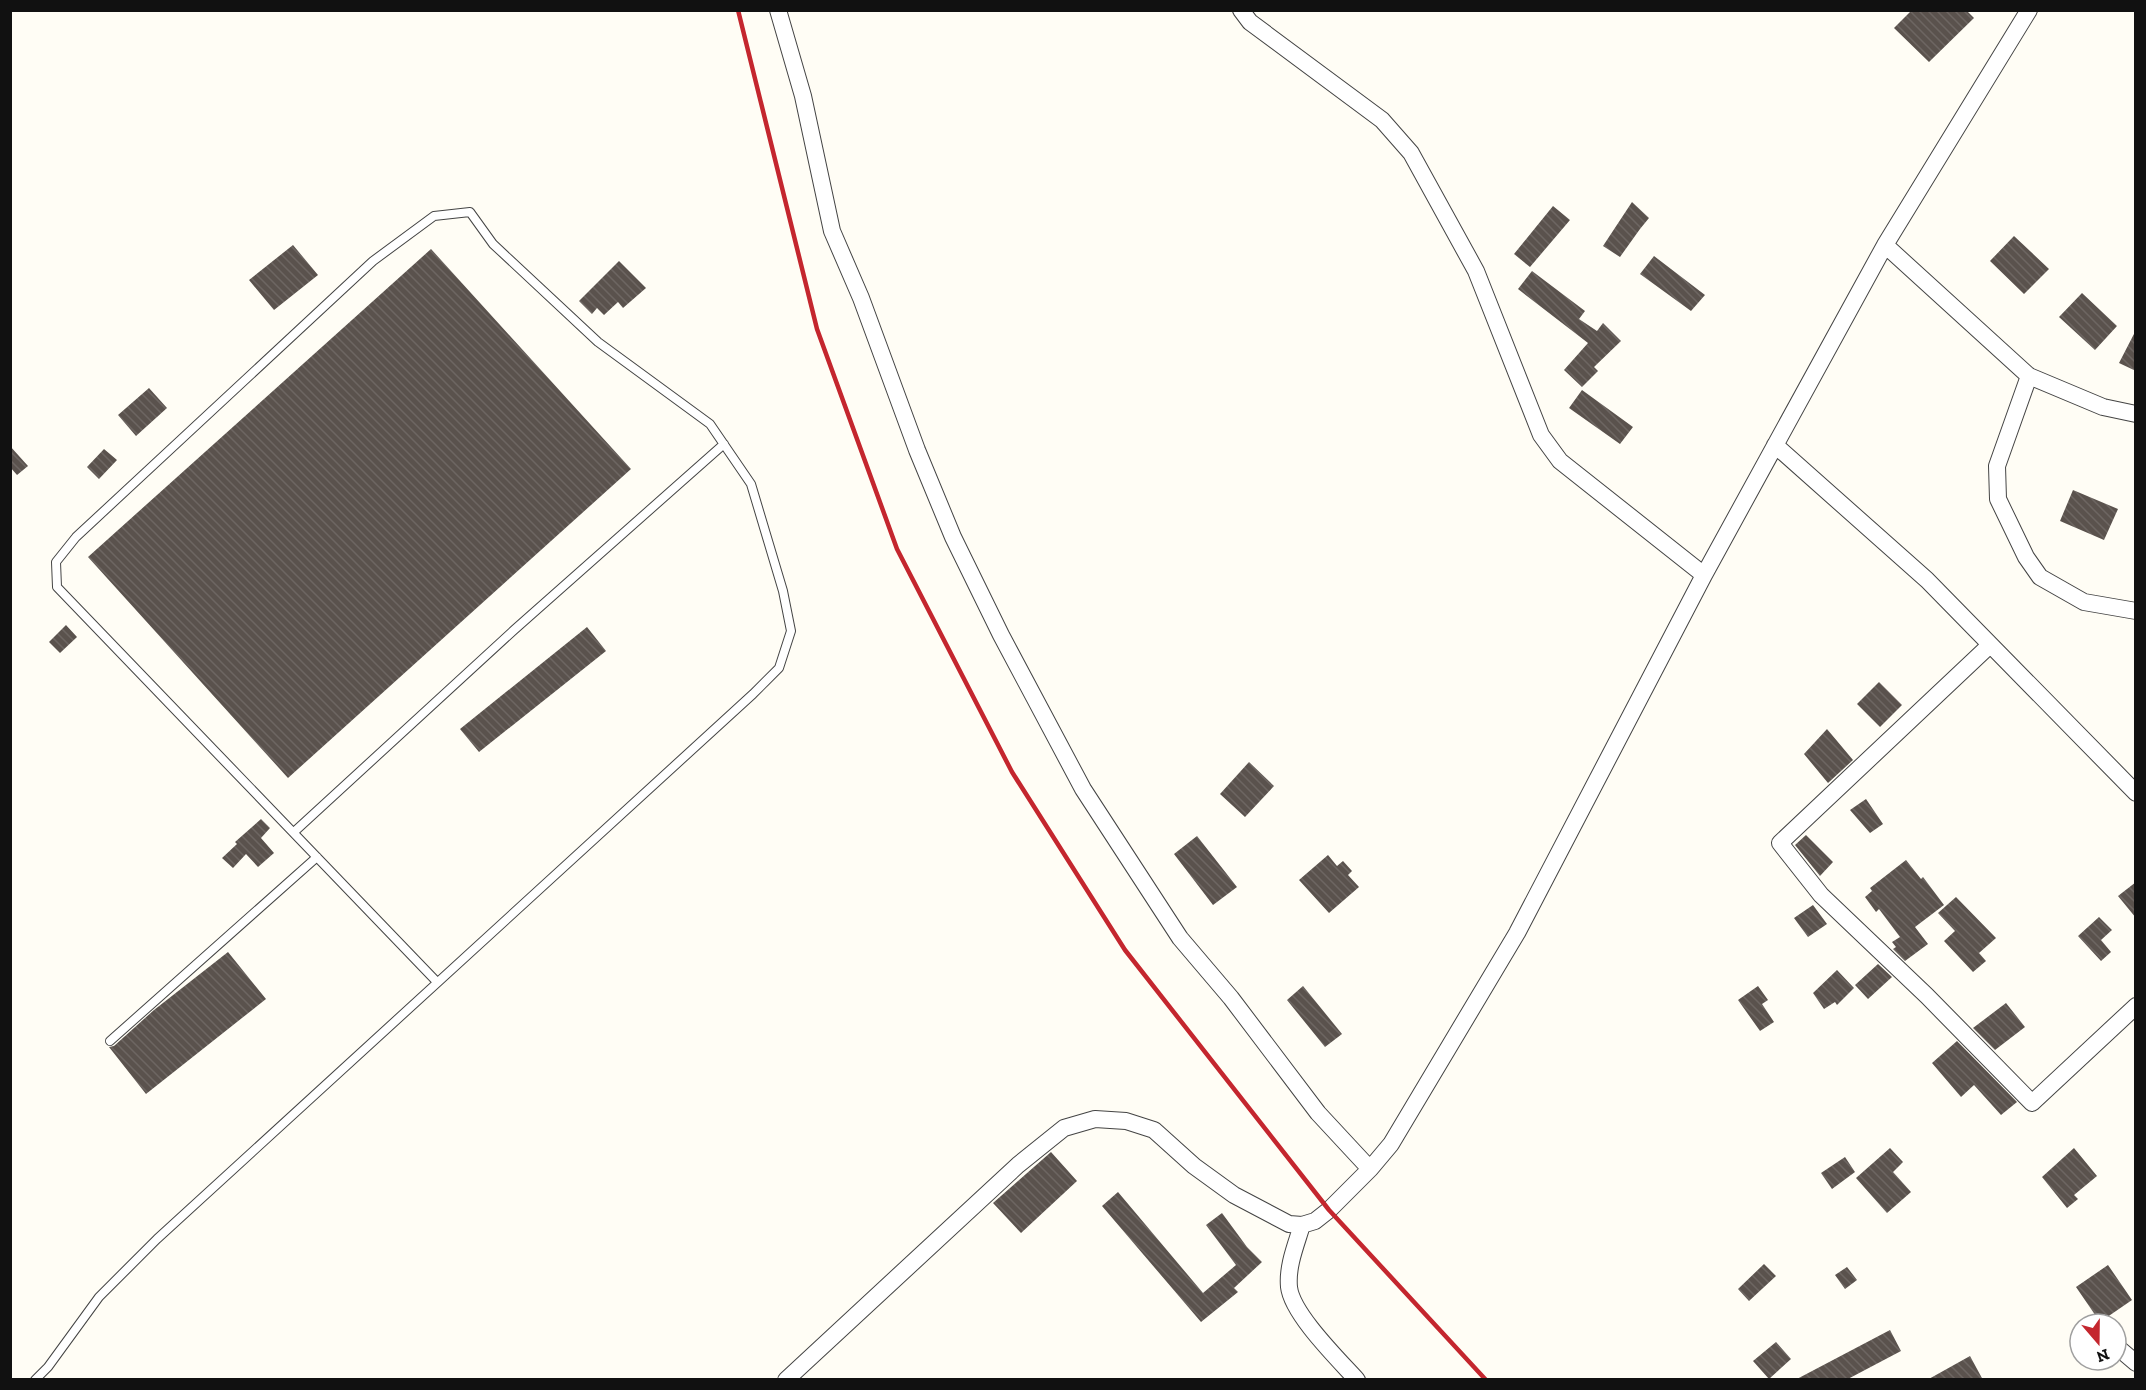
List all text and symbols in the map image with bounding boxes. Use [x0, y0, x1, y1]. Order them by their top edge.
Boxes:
north arrow [2068, 1312, 2128, 1372]
text: N [2094, 1345, 2112, 1367]

